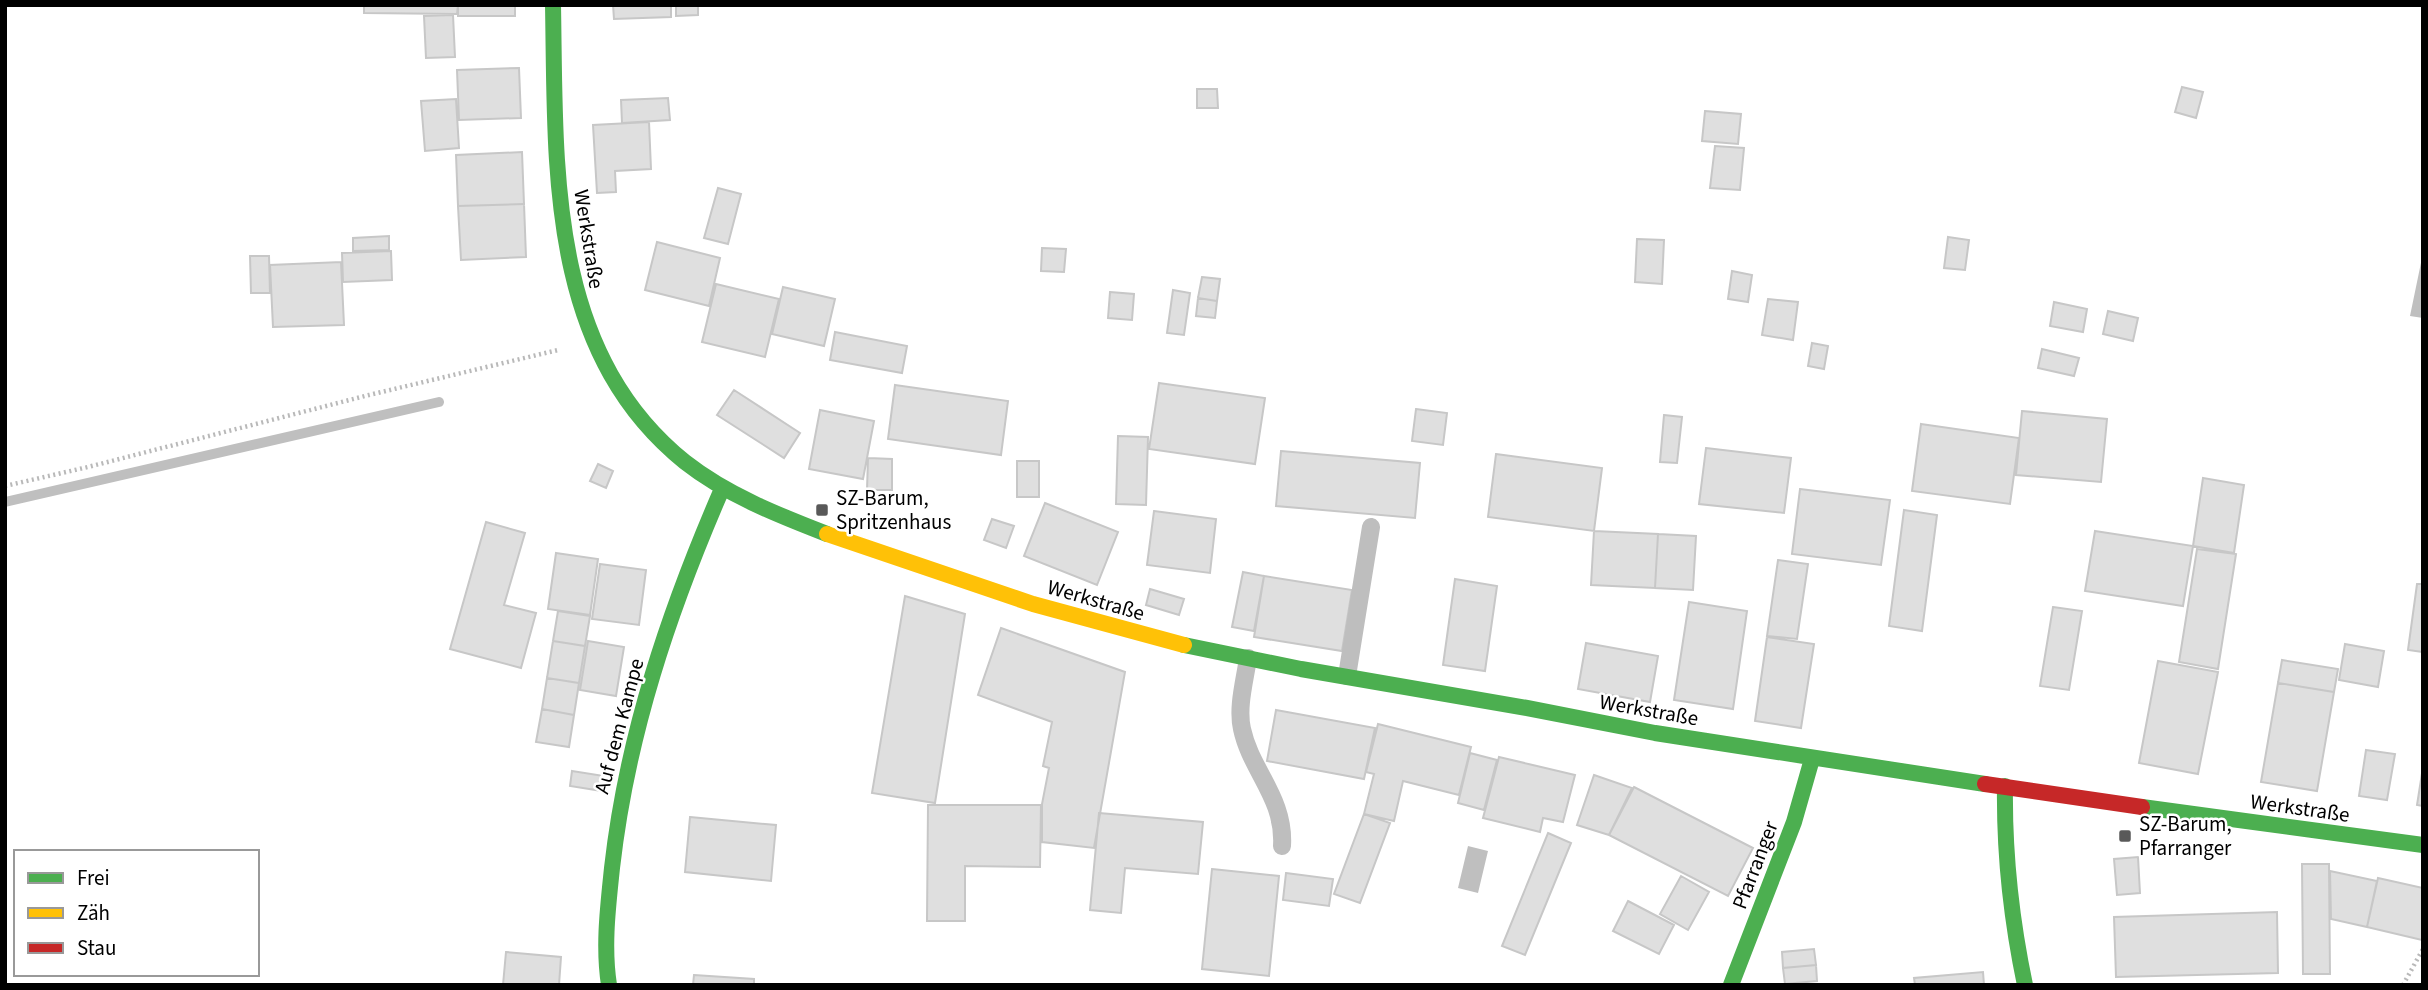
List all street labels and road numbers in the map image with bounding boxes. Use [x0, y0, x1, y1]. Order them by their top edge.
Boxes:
street label: Werkstraße [566, 187, 612, 291]
street label: Werkstraße [1044, 572, 1148, 628]
street label: Auf dem Kampe [587, 655, 651, 797]
street label: Werkstraße [1597, 687, 1701, 733]
street label: Werkstraße [2248, 786, 2352, 830]
street label: Pfarranger [1724, 816, 1786, 913]

